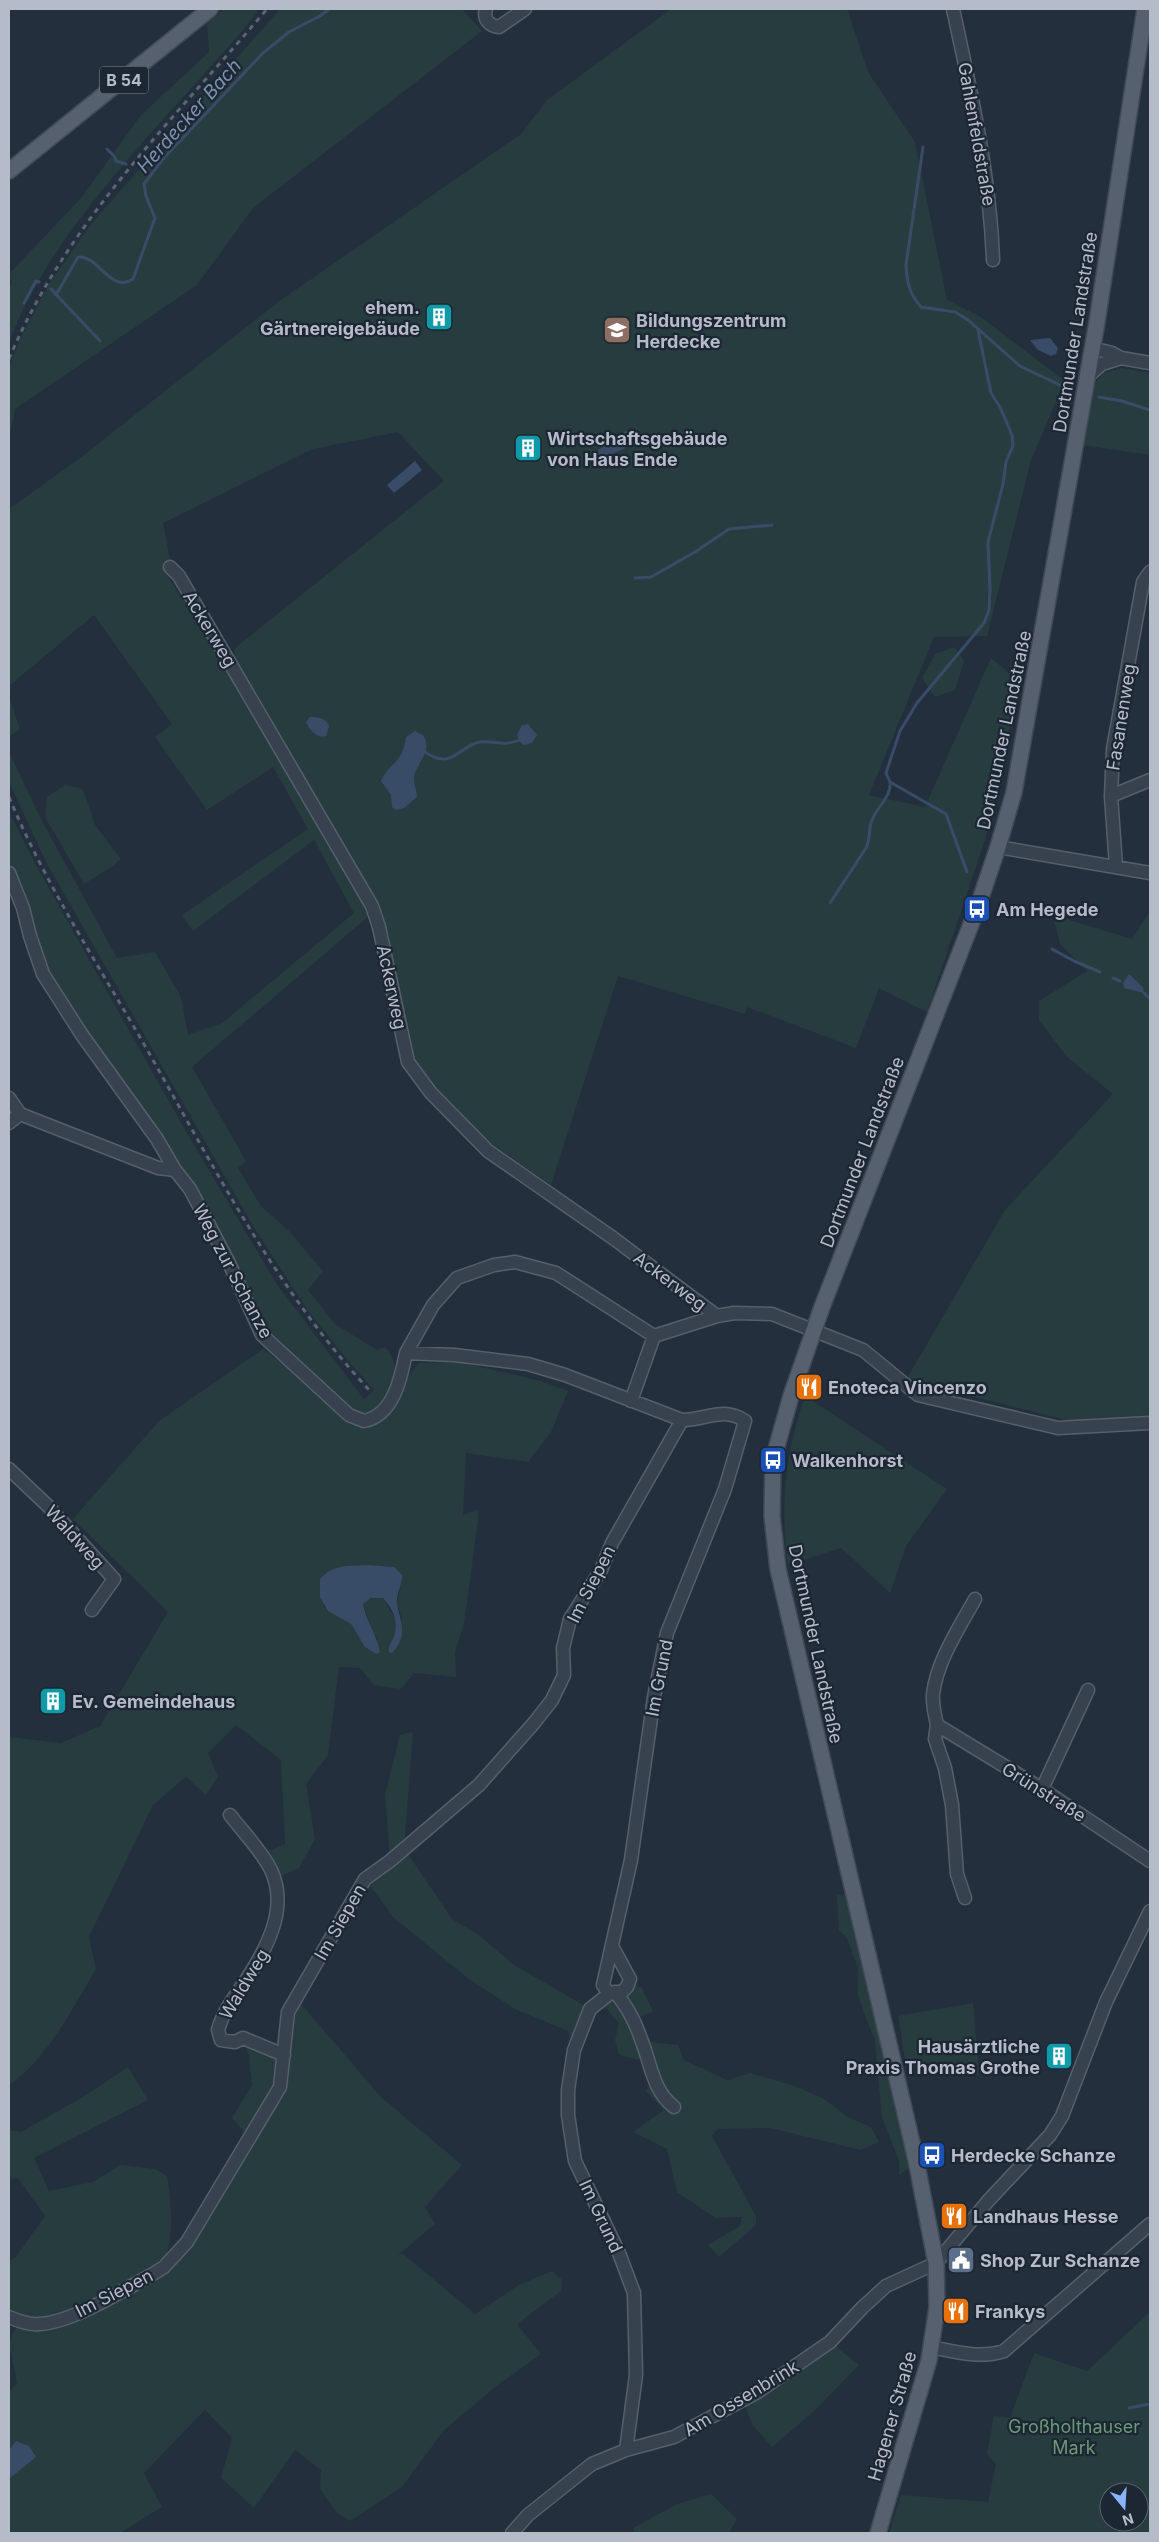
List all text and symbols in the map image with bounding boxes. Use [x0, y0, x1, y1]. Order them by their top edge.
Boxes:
water label: Herdecker Bach [132, 54, 246, 178]
street label: Gahlenfeldstraße [954, 61, 1000, 207]
road number: B 54 [100, 66, 148, 94]
street label: Dortmunder Landstraße [1049, 230, 1101, 434]
place label: ehem. Gärtnereigebäude [260, 297, 420, 339]
building icon: ehem. Gärtnereigebäude [424, 302, 454, 332]
place label: Bildungszentrum Herdecke [636, 310, 786, 352]
school or university icon: Bildungszentrum Herdecke [602, 315, 632, 345]
place label: Wirtschaftsgebäude von Haus Ende [547, 428, 728, 470]
building icon: Wirtschaftsgebäude von Haus Ende [513, 433, 543, 463]
street label: Ackerweg [179, 587, 241, 671]
street label: Dortmunder Landstraße [973, 629, 1035, 831]
street label: Fasanenweg [1102, 662, 1140, 772]
bus stop icon: Am Hegede [962, 894, 992, 924]
place label: Am Hegede [996, 899, 1099, 920]
street label: Ackerweg [373, 943, 411, 1031]
street label: Dortmunder Landstraße [816, 1054, 908, 1250]
street label: Weg zur Schanze [189, 1200, 277, 1342]
street label: Ackerweg [630, 1247, 710, 1315]
restaurant icon: Enoteca Vincenzo [794, 1372, 824, 1402]
place label: Enoteca Vincenzo [828, 1377, 987, 1398]
bus stop icon: Walkenhorst [758, 1445, 788, 1475]
place label: Walkenhorst [792, 1450, 904, 1471]
street label: Waldweg [41, 1501, 109, 1573]
street label: Im Siepen [563, 1542, 619, 1626]
street label: Dortmunder Landstraße [785, 1543, 847, 1745]
street label: Im Grund [641, 1638, 677, 1718]
building icon: Ev. Gemeindehaus [38, 1686, 68, 1716]
place label: Ev. Gemeindehaus [72, 1691, 235, 1712]
street label: Grünstraße [998, 1758, 1090, 1826]
street label: Im Siepen [310, 1880, 370, 1964]
street label: Waldweg [215, 1945, 273, 2023]
place label: Hausärztliche Praxis Thomas Grothe [846, 2036, 1040, 2078]
building icon: Hausärztliche Praxis Thomas Grothe [1044, 2041, 1074, 2071]
bus stop icon: Herdecke Schanze [917, 2140, 947, 2170]
place label: Herdecke Schanze [951, 2145, 1116, 2166]
street label: Im Grund [575, 2176, 627, 2256]
restaurant icon: Landhaus Hesse [939, 2201, 969, 2231]
place label: Landhaus Hesse [973, 2206, 1119, 2227]
public building icon: Shop Zur Schanze [946, 2245, 976, 2275]
place label: Shop Zur Schanze [980, 2250, 1141, 2271]
street label: Im Siepen [72, 2265, 156, 2321]
restaurant icon: Frankys [941, 2296, 971, 2326]
place label: Frankys [975, 2301, 1045, 2322]
street label: Hagener Straße [863, 2349, 921, 2483]
street label: Am Ossenbrink [680, 2355, 802, 2441]
park label: Großholthauser Mark [1008, 2416, 1140, 2458]
north arrow [1099, 2482, 1149, 2532]
text: N [1120, 2510, 1136, 2530]

